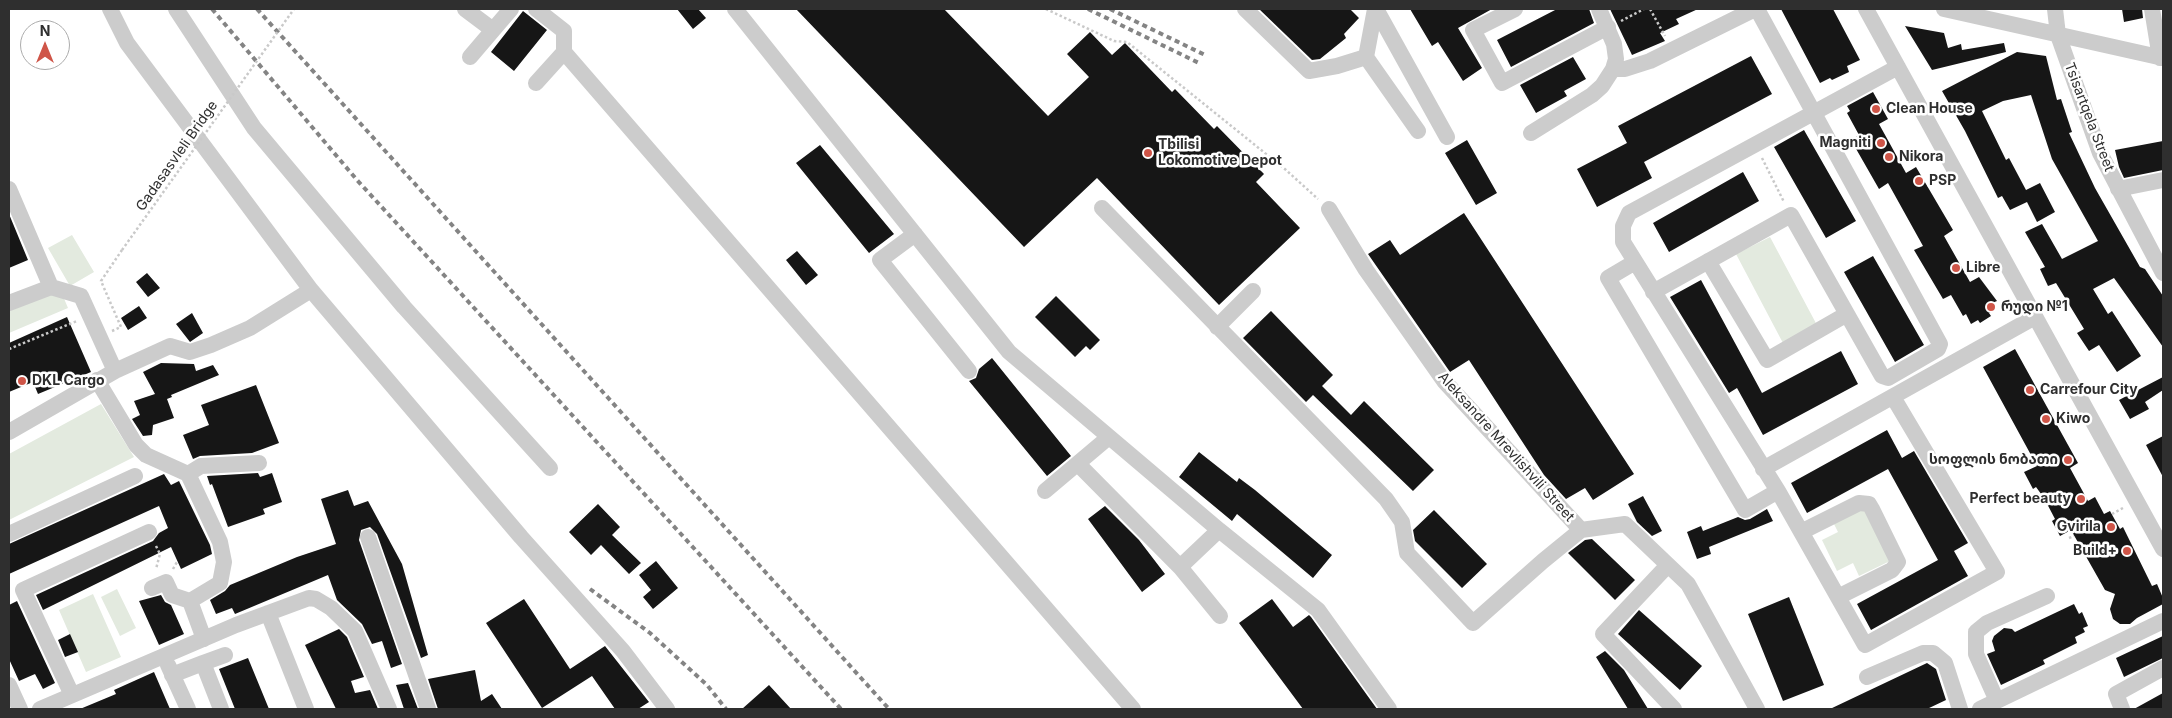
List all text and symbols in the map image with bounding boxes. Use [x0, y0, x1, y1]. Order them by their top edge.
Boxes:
north arrow [20, 20, 70, 70]
text: N [40, 22, 50, 39]
street label: Tsisartqela Street [2060, 60, 2118, 174]
street label: Gadasasvleli Bridge [133, 98, 221, 214]
place label: Clean House [1886, 101, 1973, 117]
marker: Clean House [1870, 103, 1882, 115]
place label: Magniti [1820, 135, 1871, 151]
place label: Tbilisi Lokomotive Depot [1158, 137, 1282, 170]
marker: Magniti [1875, 137, 1887, 149]
marker: Tbilisi Lokomotive Depot [1142, 147, 1154, 159]
place label: Nikora [1899, 149, 1943, 165]
marker: Nikora [1883, 151, 1895, 163]
place label: PSP [1929, 173, 1956, 189]
marker: PSP [1913, 175, 1925, 187]
place label: Libre [1966, 260, 2000, 276]
marker: Libre [1950, 262, 1962, 274]
place label: რუდი №1 [2001, 299, 2068, 315]
marker: რუდი №1 [1985, 301, 1997, 313]
street label: Aleksandre Mrevlishvili Street [1434, 369, 1578, 525]
place label: DKL Cargo [32, 373, 105, 389]
marker: DKL Cargo [16, 375, 28, 387]
place label: Carrefour City [2040, 382, 2138, 398]
marker: Carrefour City [2024, 384, 2036, 396]
place label: Kiwo [2056, 411, 2090, 427]
marker: Kiwo [2040, 413, 2052, 425]
place label: სოფლის ნობათი [1929, 452, 2058, 468]
marker: სოფლის ნობათი [2062, 454, 2074, 466]
place label: Perfect beauty [1969, 491, 2071, 507]
marker: Perfect beauty [2075, 493, 2087, 505]
place label: Gvirila [2057, 519, 2101, 535]
marker: Gvirila [2105, 521, 2117, 533]
place label: Build+ [2073, 543, 2117, 559]
marker: Build+ [2121, 545, 2133, 557]

